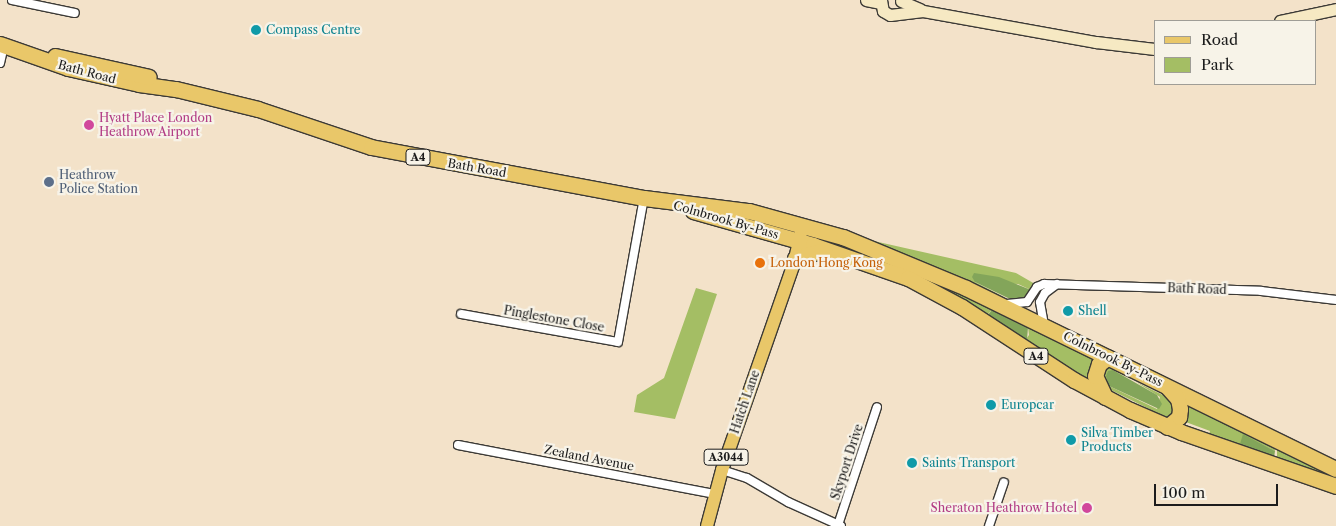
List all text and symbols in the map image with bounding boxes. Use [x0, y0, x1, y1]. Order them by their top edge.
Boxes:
legend [1154, 20, 1316, 85]
place label: Compass Centre [266, 23, 360, 37]
marker: Compass Centre [250, 24, 262, 36]
text: Road [1201, 30, 1238, 49]
text: Park [1201, 55, 1234, 74]
street label: Bath Road [56, 57, 118, 87]
place label: Hyatt Place London Heathrow Airport [99, 111, 212, 139]
marker: Hyatt Place London Heathrow Airport [83, 119, 95, 131]
road number: A4 [404, 148, 432, 166]
street label: Bath Road [447, 156, 507, 180]
place label: Heathrow Police Station [59, 168, 138, 196]
marker: Heathrow Police Station [43, 176, 55, 188]
street label: Colnbrook By-Pass [672, 198, 780, 242]
place label: London Hong Kong [770, 256, 883, 270]
marker: London Hong Kong [754, 257, 766, 269]
street label: Bath Road [1167, 281, 1227, 297]
street label: Pinglestone Close [503, 303, 605, 335]
place label: Shell [1078, 304, 1107, 318]
marker: Shell [1062, 305, 1074, 317]
street label: Colnbrook By-Pass [1061, 329, 1165, 389]
road number: A4 [1022, 348, 1050, 364]
street label: Hatch Lane [727, 368, 763, 436]
place label: Europcar [1001, 398, 1054, 412]
marker: Europcar [985, 399, 997, 411]
street label: Skyport Drive [828, 422, 866, 502]
place label: Silva Timber Products [1081, 426, 1154, 454]
marker: Silva Timber Products [1065, 434, 1077, 446]
street label: Zealand Avenue [543, 442, 635, 474]
road number: A3044 [704, 448, 748, 466]
place label: Saints Transport [922, 456, 1016, 470]
marker: Saints Transport [906, 457, 918, 469]
scale bar [1156, 474, 1280, 506]
text: 100 m [1162, 483, 1205, 502]
place label: Sheraton Heathrow Hotel [930, 501, 1077, 515]
marker: Sheraton Heathrow Hotel [1081, 502, 1093, 514]

